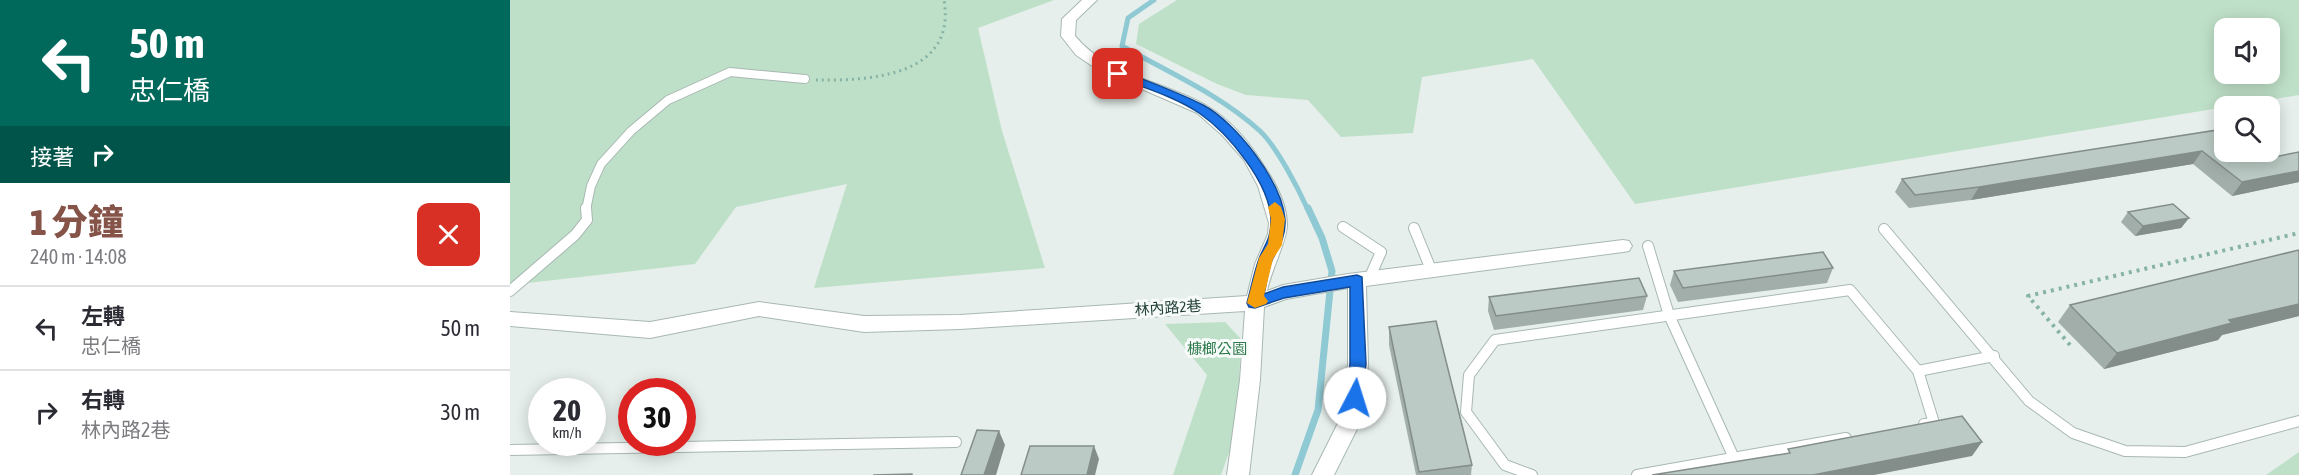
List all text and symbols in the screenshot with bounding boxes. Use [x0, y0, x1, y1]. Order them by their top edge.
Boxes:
map controls [2214, 18, 2280, 162]
button: sound [2214, 18, 2280, 84]
text: 50 m [129, 19, 204, 67]
icon: left [30, 24, 108, 102]
pin [1092, 48, 1143, 99]
icon: arrive [1101, 57, 1134, 90]
text: 忠仁橋 [129, 75, 210, 106]
button: search [2214, 96, 2280, 162]
icon: right [86, 138, 119, 171]
text: 接著 [30, 144, 74, 170]
text: 1 分鐘 [30, 201, 124, 243]
button: close [417, 203, 480, 266]
text: 240 m · 14:08 [30, 245, 127, 268]
street label: 林內路2巷 [1134, 297, 1202, 318]
text: 左轉 [81, 303, 125, 329]
icon: left [30, 312, 63, 345]
text: 50 m [440, 315, 480, 341]
text: 忠仁橋 [81, 334, 141, 357]
park label: 槺榔公園 [1187, 340, 1247, 357]
position arrow [1323, 366, 1387, 430]
speed limit sign: 30 [618, 378, 696, 456]
text: 右轉 [81, 387, 125, 413]
text: 20 [553, 393, 581, 427]
icon: right [30, 396, 63, 429]
text: 30 m [440, 399, 480, 425]
text: 林內路2巷 [81, 418, 170, 441]
text: km/h [552, 424, 582, 441]

